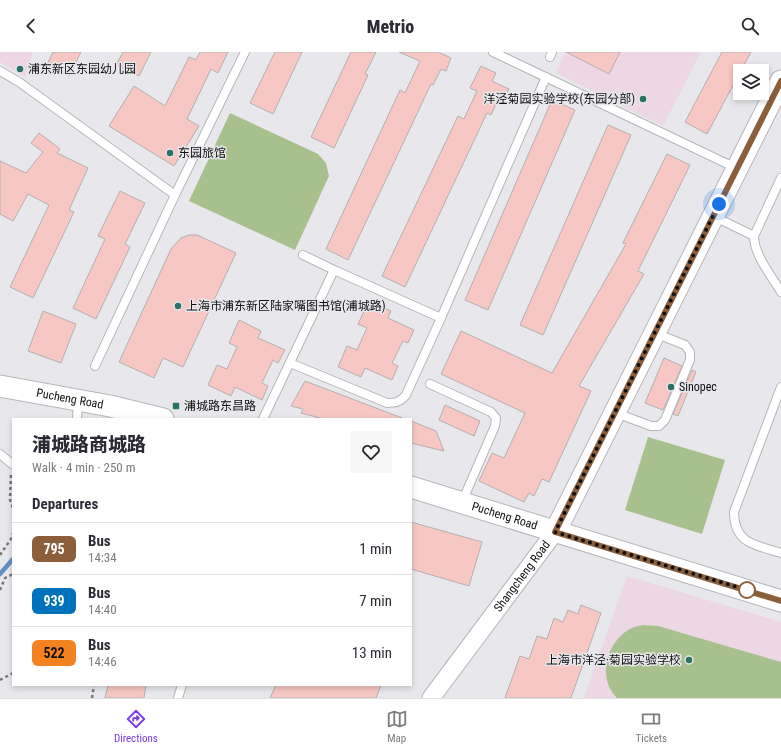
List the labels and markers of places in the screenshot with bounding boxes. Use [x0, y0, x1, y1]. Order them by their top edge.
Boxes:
place label: 浦东新区东园幼儿园 [28, 62, 136, 76]
marker: 浦东新区东园幼儿园 [15, 64, 25, 74]
place label: 洋泾菊园实验学校(东园分部) [483, 92, 635, 106]
marker: 洋泾菊园实验学校(东园分部) [638, 94, 648, 104]
place label: 东园旅馆 [178, 146, 226, 160]
marker: 东园旅馆 [165, 148, 175, 158]
place label: 上海市浦东新区陆家嘴图书馆(浦城路) [186, 299, 386, 313]
marker: 上海市浦东新区陆家嘴图书馆(浦城路) [173, 301, 183, 311]
place label: Sinopec [679, 380, 717, 394]
marker: Sinopec [666, 382, 676, 392]
place label: 浦城路东昌路 [184, 399, 256, 413]
marker: 浦城路东昌路 [171, 401, 181, 411]
unlabelled marker [738, 581, 756, 599]
place label: 上海市洋泾·菊园实验学校 [546, 653, 681, 667]
marker: 上海市洋泾·菊园实验学校 [684, 655, 694, 665]

